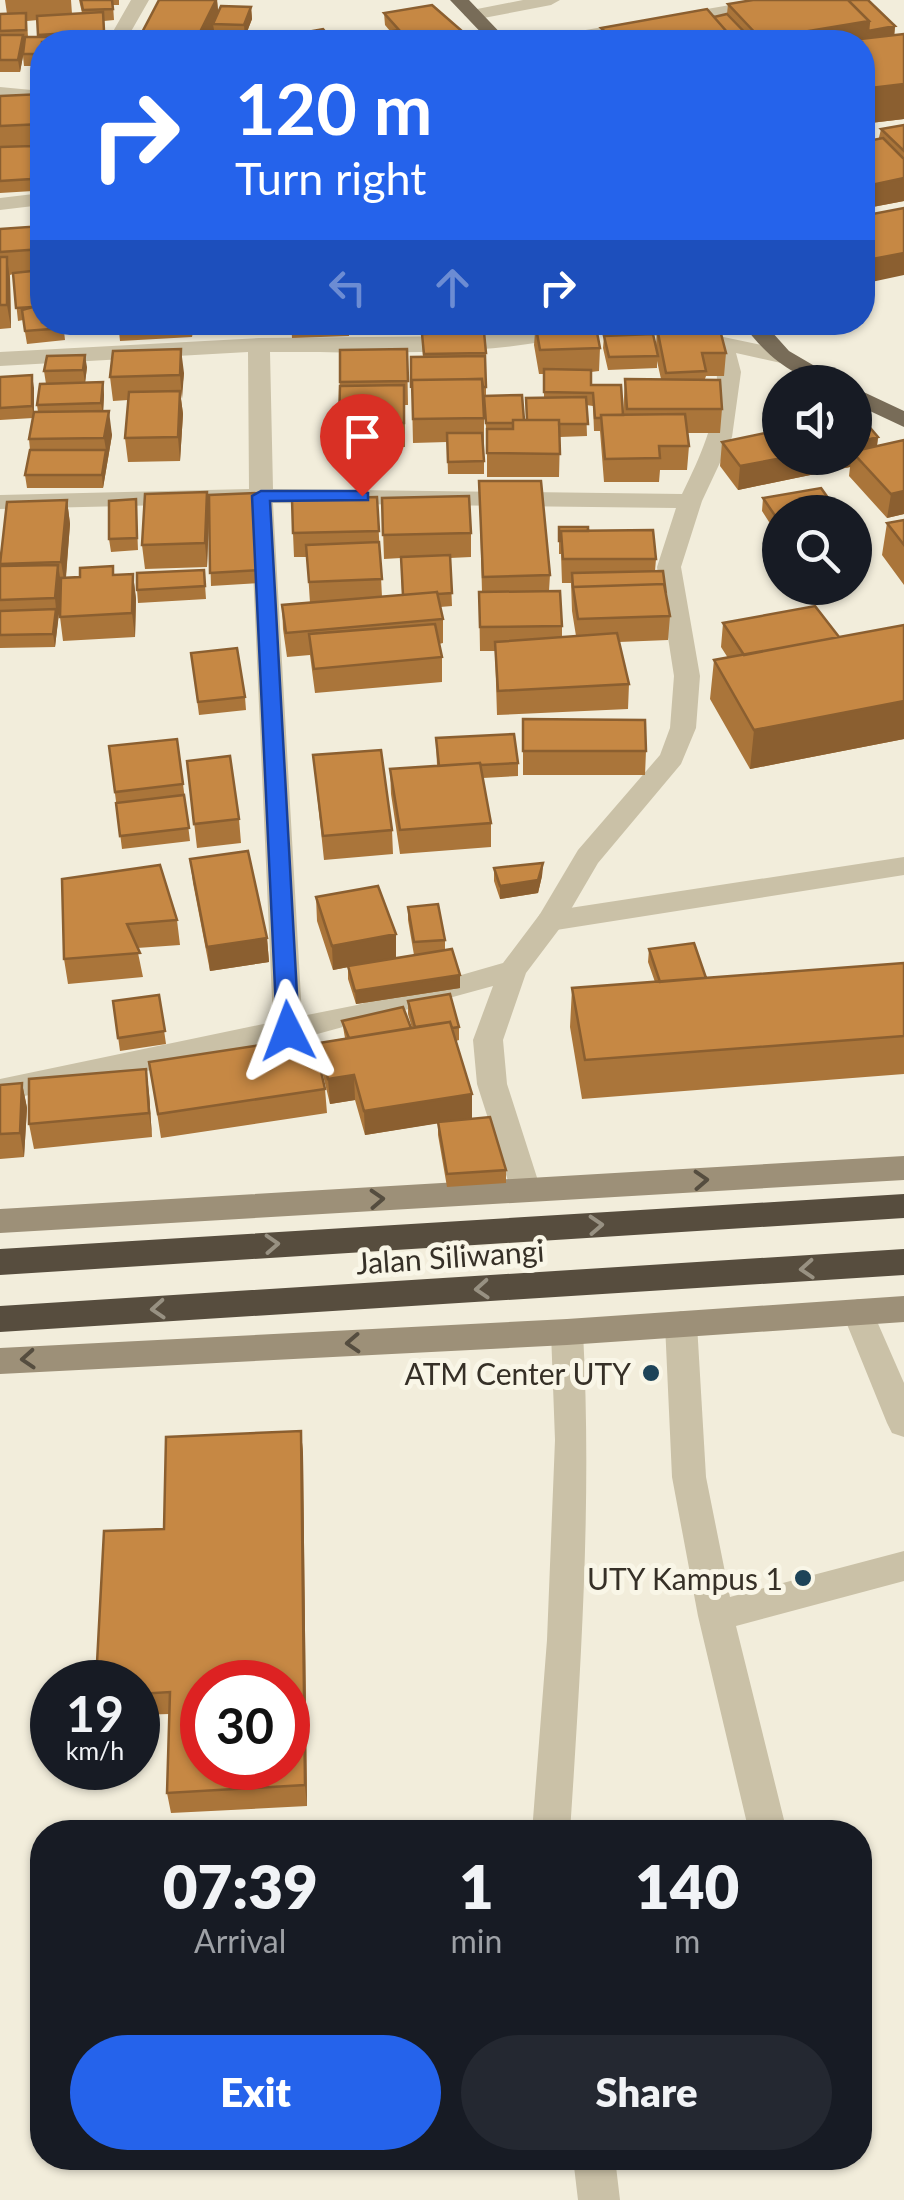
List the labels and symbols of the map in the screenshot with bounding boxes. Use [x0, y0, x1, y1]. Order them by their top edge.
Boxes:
pin [320, 394, 405, 497]
position arrow [236, 979, 340, 1083]
one-way arrow [694, 1170, 710, 1191]
one-way arrow [369, 1189, 385, 1210]
one-way arrow [589, 1215, 605, 1236]
street label: Jalan Siliwangi [355, 1231, 545, 1281]
one-way arrow [264, 1234, 280, 1255]
one-way arrow [798, 1257, 814, 1279]
one-way arrow [474, 1278, 490, 1299]
one-way arrow [149, 1298, 165, 1319]
one-way arrow [344, 1332, 360, 1353]
one-way arrow [19, 1348, 35, 1369]
place label: ATM Center UTY [404, 1355, 631, 1391]
marker: ATM Center UTY [640, 1362, 662, 1384]
place label: UTY Kampus 1 [587, 1560, 783, 1596]
marker: UTY Kampus 1 [792, 1567, 814, 1589]
speed limit sign: 30 [180, 1660, 310, 1790]

